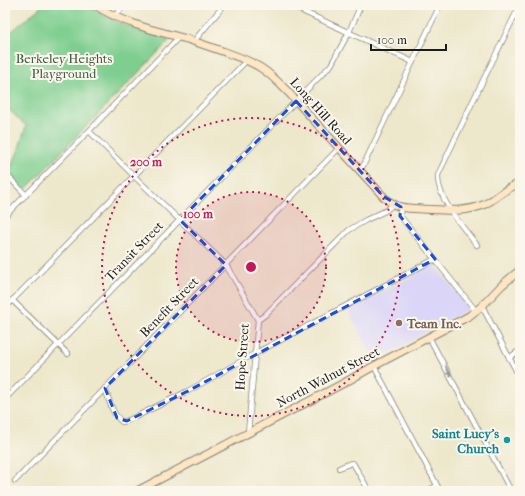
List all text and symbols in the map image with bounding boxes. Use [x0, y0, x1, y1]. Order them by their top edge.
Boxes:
scale bar [371, 26, 446, 52]
text: 100 m [377, 33, 407, 47]
park label: Berkeley Heights Playground [16, 51, 112, 81]
street label: Long Hill Road [287, 74, 356, 148]
text: 200 m [130, 155, 163, 169]
text: 100 m [183, 207, 214, 221]
street label: Transit Street [102, 218, 166, 284]
centre of rings [244, 260, 258, 274]
street label: Benefit Street [137, 274, 202, 340]
place label: Team Inc. [406, 316, 462, 331]
marker: Team Inc. [394, 318, 404, 328]
street label: Hope Street [232, 323, 252, 391]
street label: North Walnut Street [274, 343, 382, 410]
one-way arrow [444, 365, 451, 377]
place label: Saint Lucy's Church [432, 426, 500, 456]
marker: Saint Lucy's Church [502, 435, 512, 445]

